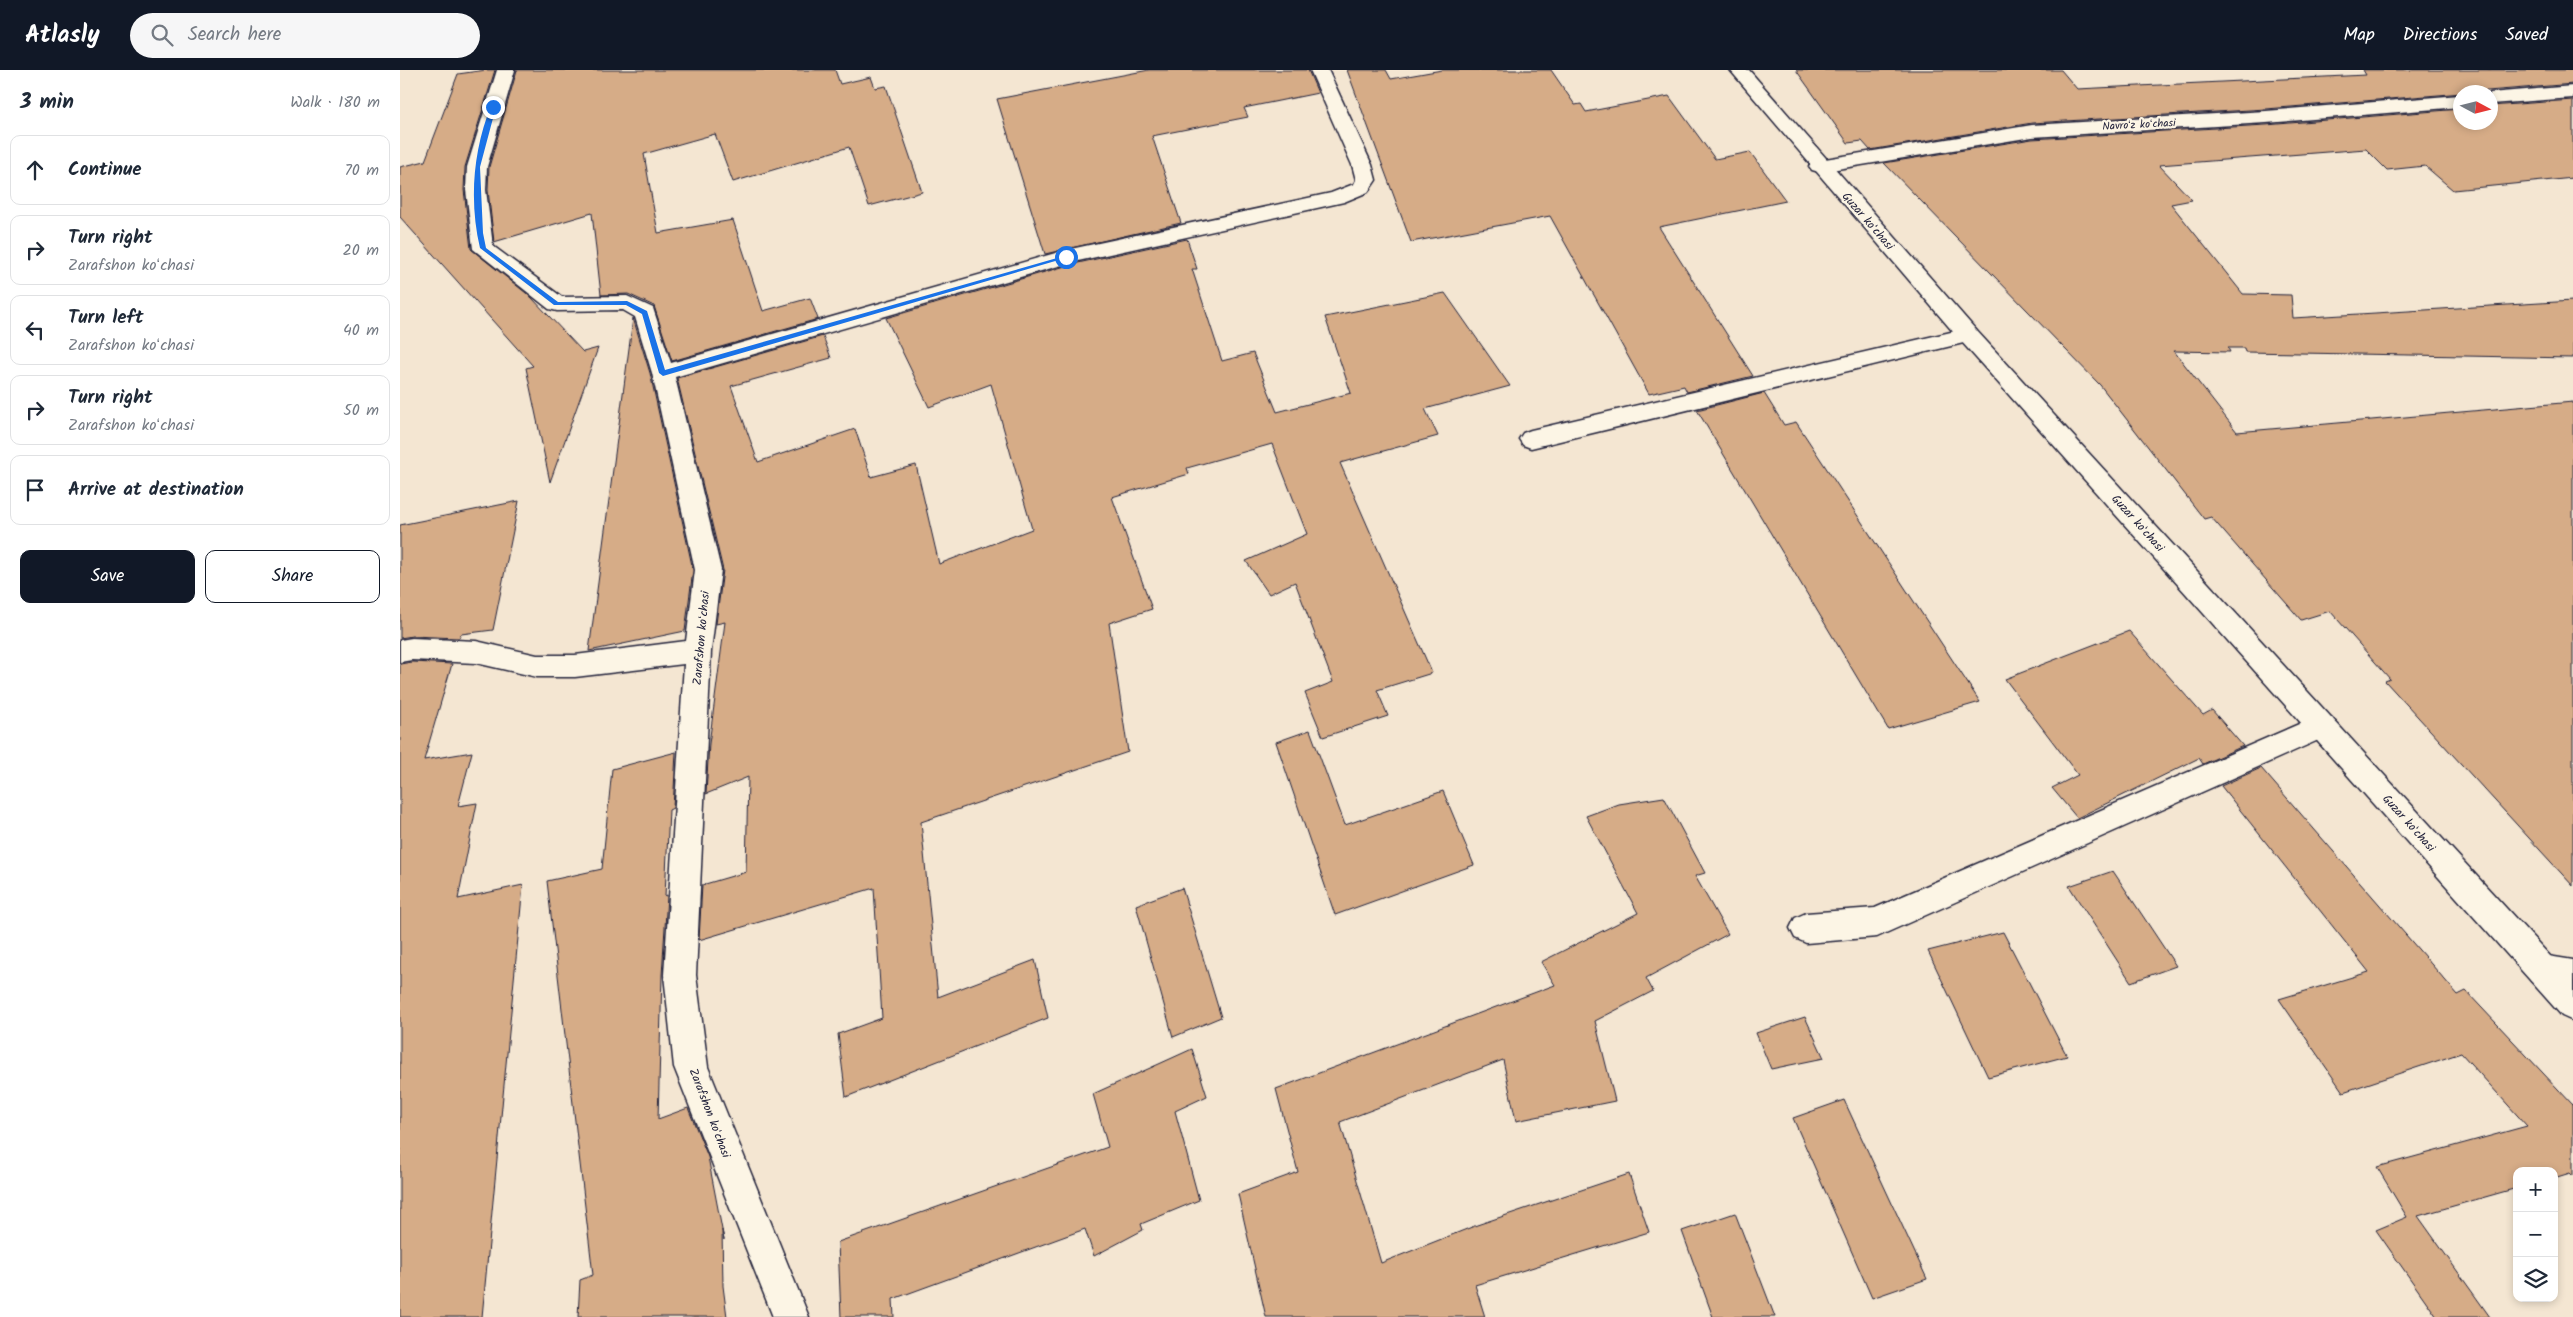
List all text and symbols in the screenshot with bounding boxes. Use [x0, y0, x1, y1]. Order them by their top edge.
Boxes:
search box [130, 13, 480, 58]
text: Atlasly [25, 16, 100, 55]
text: Search here [188, 20, 281, 50]
icon: search [148, 21, 176, 49]
text: Map [2343, 21, 2375, 50]
text: Directions [2403, 21, 2477, 50]
text: Saved [2505, 21, 2548, 50]
north arrow [2453, 85, 2498, 130]
text: 3 min [20, 86, 74, 119]
text: Walk · 180 m [290, 90, 380, 115]
route end [482, 96, 505, 119]
street label: Navroʻz koʻchasi [2102, 114, 2177, 136]
text: Continue [68, 155, 141, 185]
icon: ahead [21, 156, 49, 184]
text: 70 m [344, 158, 379, 183]
street label: Guzar koʻchasi [1837, 188, 1899, 256]
text: Turn right [68, 223, 153, 253]
icon: right [21, 236, 49, 264]
text: 20 m [343, 238, 379, 263]
route start [1055, 246, 1078, 269]
text: Zarafshon koʻchasi [68, 253, 194, 278]
text: Turn left [68, 303, 143, 333]
icon: left [21, 316, 49, 344]
text: 40 m [343, 318, 379, 343]
text: Zarafshon koʻchasi [68, 333, 194, 358]
text: Turn right [68, 383, 153, 413]
icon: right [21, 396, 49, 424]
text: 50 m [343, 398, 379, 423]
text: Zarafshon koʻchasi [68, 413, 194, 438]
text: Arrive at destination [68, 475, 244, 505]
icon: arrive [21, 476, 49, 504]
street label: Guzar koʻchasi [2107, 490, 2170, 557]
button: Save [20, 550, 195, 603]
button: Share [205, 550, 380, 603]
street label: Zarafshon koʻchasi [688, 589, 715, 686]
street label: Guzar koʻchasi [2378, 790, 2441, 857]
street label: Zarafshon koʻchasi [684, 1066, 736, 1162]
map controls [2513, 1167, 2558, 1302]
button: + [2513, 1167, 2558, 1212]
button: − [2513, 1212, 2558, 1257]
button: layers [2513, 1257, 2558, 1302]

